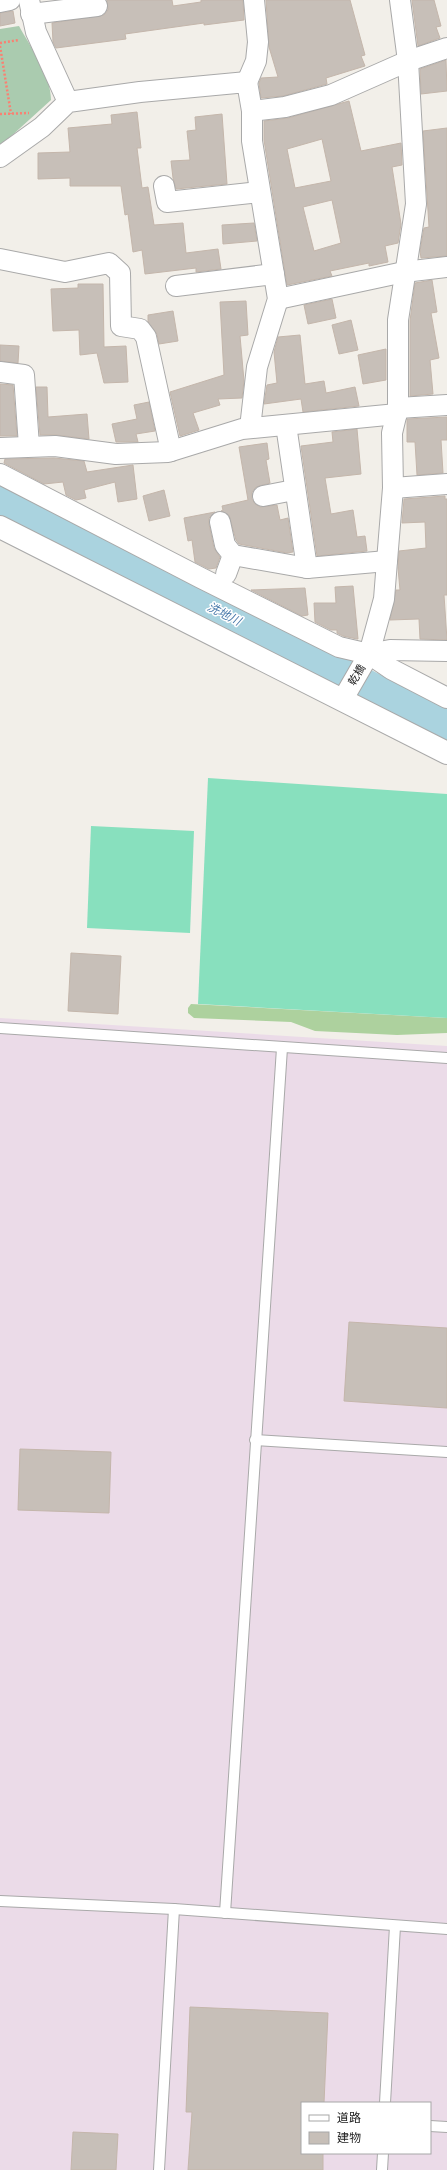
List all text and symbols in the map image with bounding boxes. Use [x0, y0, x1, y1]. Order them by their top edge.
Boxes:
water label: 洗地川 [204, 599, 245, 630]
street label: 乾橋 [345, 662, 369, 688]
legend [301, 2102, 431, 2154]
text: 道路 [337, 2110, 361, 2126]
text: 建物 [337, 2130, 361, 2146]

